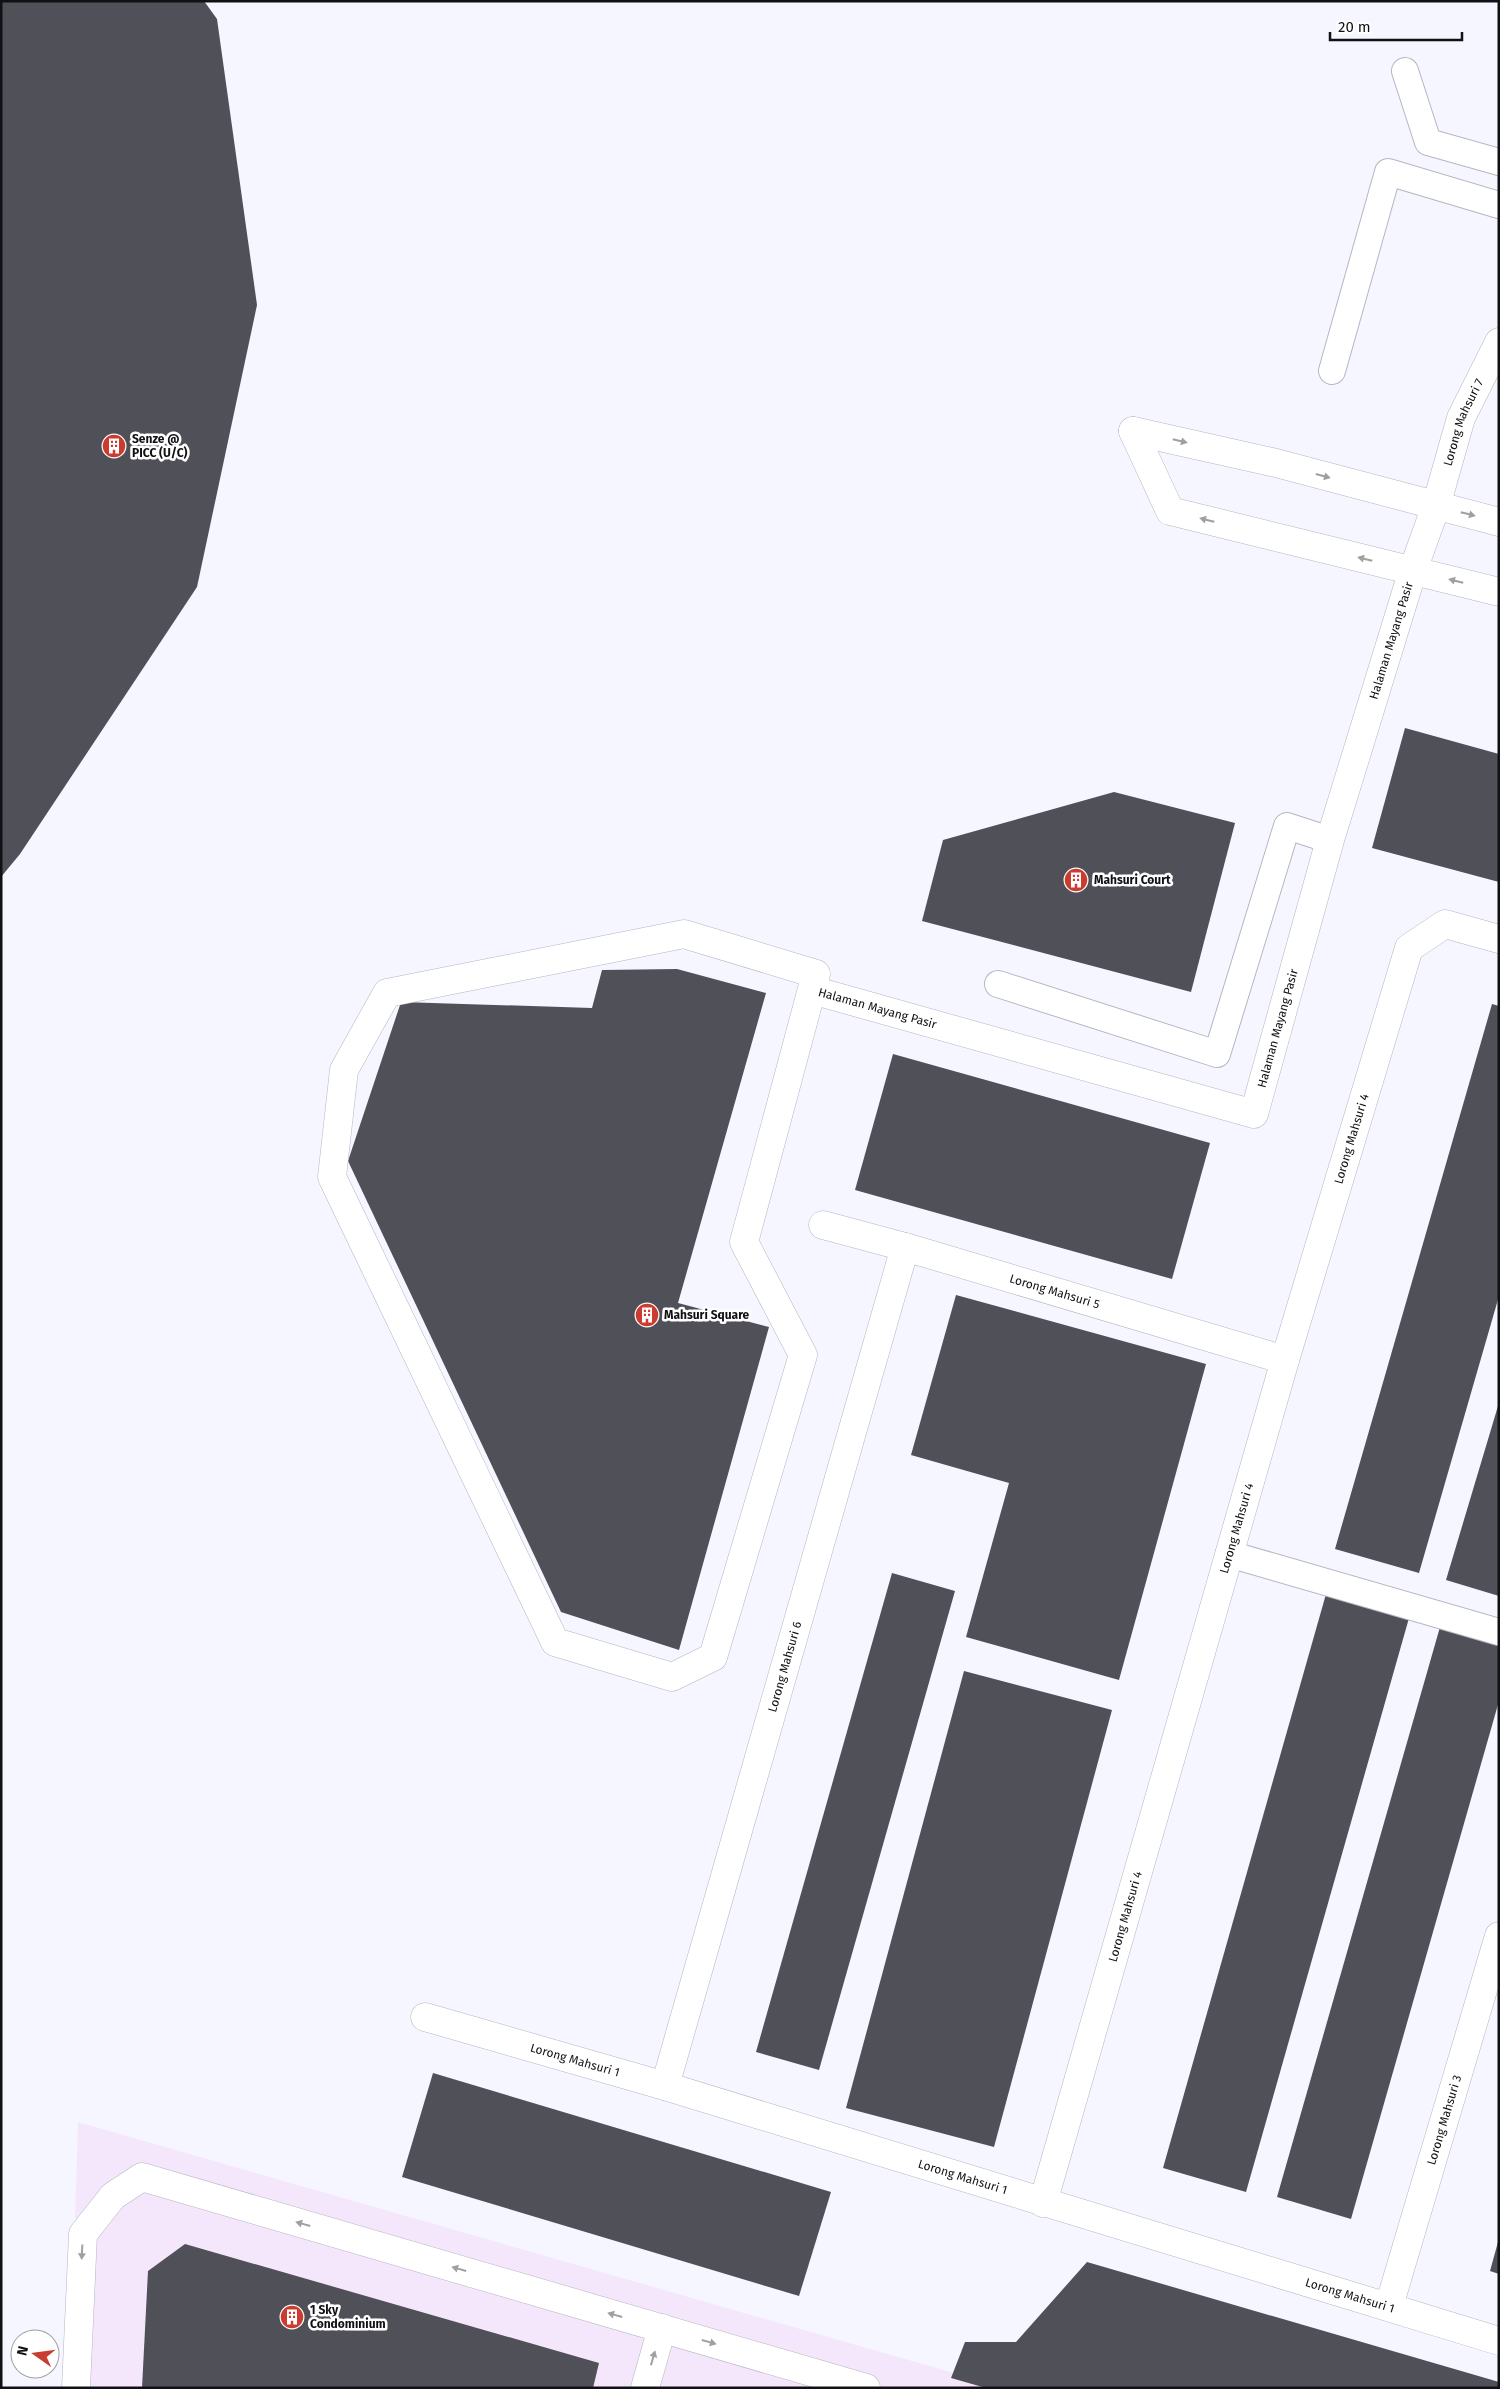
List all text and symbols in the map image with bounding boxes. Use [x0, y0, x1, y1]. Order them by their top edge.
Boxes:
scale bar [1330, 10, 1462, 42]
text: 20 m [1338, 18, 1371, 36]
street label: Lorong Mahsuri 7 [1441, 376, 1486, 468]
place label: Senze @ PICC (U/C) [132, 432, 188, 460]
building icon: Senze @ PICC (U/C) [101, 433, 127, 459]
one-way arrow [1173, 438, 1189, 446]
one-way arrow [1316, 472, 1331, 480]
one-way arrow [1460, 510, 1475, 518]
one-way arrow [1200, 516, 1215, 524]
one-way arrow [1358, 555, 1373, 563]
one-way arrow [1448, 577, 1463, 585]
street label: Halaman Mayang Pasir [1367, 580, 1416, 701]
building icon: Mahsuri Court [1063, 867, 1089, 893]
place label: Mahsuri Court [1094, 873, 1171, 887]
street label: Halaman Mayang Pasir [1255, 967, 1301, 1089]
street label: Halaman Mayang Pasir [817, 985, 939, 1032]
street label: Lorong Mahsuri 4 [1331, 1091, 1372, 1186]
street label: Lorong Mahsuri 5 [1008, 1271, 1101, 1311]
building icon: Mahsuri Square [634, 1302, 660, 1328]
place label: Mahsuri Square [664, 1308, 750, 1322]
street label: Lorong Mahsuri 4 [1217, 1481, 1257, 1575]
street label: Lorong Mahsuri 6 [765, 1620, 805, 1714]
street label: Lorong Mahsuri 4 [1106, 1869, 1145, 1963]
street label: Lorong Mahsuri 1 [529, 2041, 621, 2080]
street label: Lorong Mahsuri 3 [1424, 2073, 1464, 2167]
street label: Lorong Mahsuri 1 [916, 2157, 1009, 2197]
one-way arrow [295, 2219, 310, 2227]
one-way arrow [78, 2244, 86, 2260]
one-way arrow [451, 2265, 466, 2273]
street label: Lorong Mahsuri 1 [1304, 2275, 1396, 2316]
place label: 1 Sky Condominium [310, 2303, 386, 2331]
building icon: 1 Sky Condominium [279, 2304, 305, 2330]
one-way arrow [607, 2310, 622, 2318]
north arrow [10, 2329, 60, 2379]
one-way arrow [701, 2338, 716, 2346]
text: N [13, 2344, 32, 2358]
one-way arrow [650, 2350, 658, 2365]

